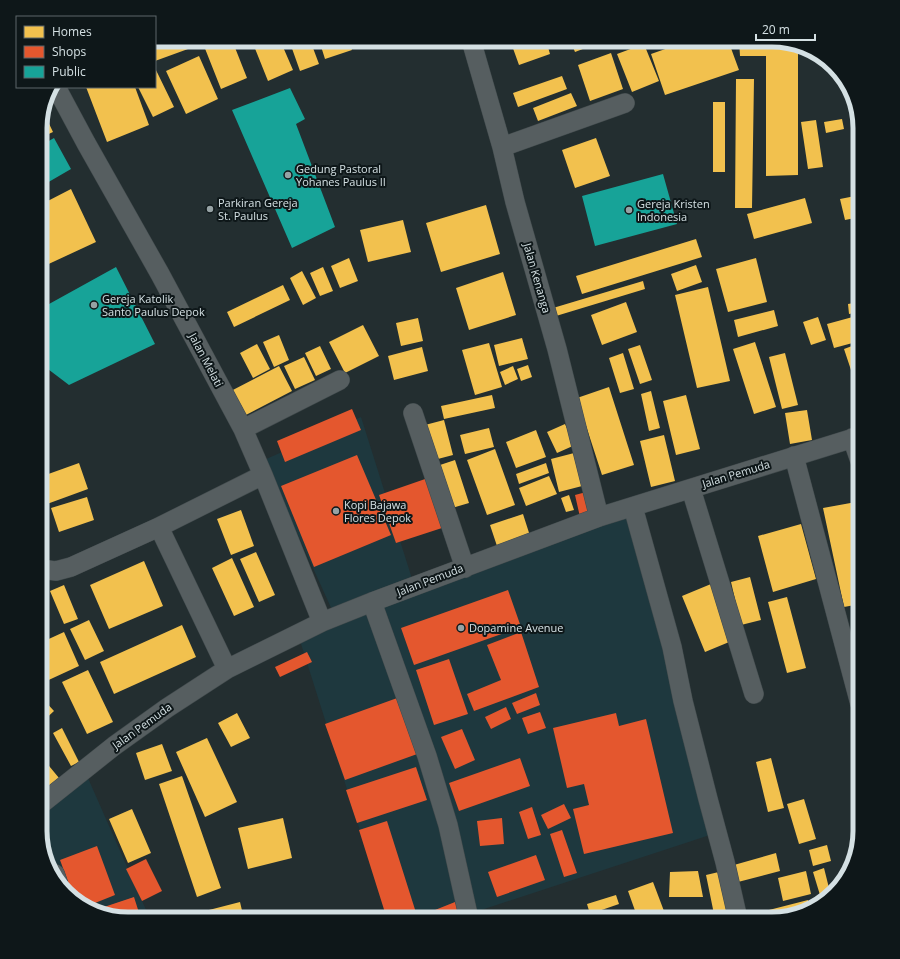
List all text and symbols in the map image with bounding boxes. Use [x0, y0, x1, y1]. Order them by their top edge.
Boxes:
legend [16, 16, 156, 88]
scale bar [756, 16, 815, 42]
text: 20 m [762, 21, 790, 38]
text: Homes [52, 23, 92, 40]
text: Shops [52, 43, 87, 60]
text: Public [52, 63, 86, 80]
place label: Gedung Pastoral Yohanes Paulus II [296, 161, 386, 189]
marker: Gedung Pastoral Yohanes Paulus II [283, 170, 293, 180]
place label: Parkiran Gereja St. Paulus [218, 195, 298, 223]
place label: Gereja Kristen Indonesia [637, 196, 710, 224]
marker: Parkiran Gereja St. Paulus [205, 204, 215, 214]
marker: Gereja Kristen Indonesia [624, 205, 634, 215]
street label: Jalan Kenanga [520, 240, 555, 315]
place label: Gereja Katolik Santo Paulus Depok [102, 291, 205, 319]
marker: Gereja Katolik Santo Paulus Depok [89, 300, 99, 310]
street label: Jalan Melati [185, 329, 227, 389]
street label: Jalan Pemuda [699, 456, 772, 491]
place label: Kopi Bajawa Flores Depok [344, 497, 411, 525]
marker: Kopi Bajawa Flores Depok [331, 506, 341, 516]
street label: Jalan Pemuda [393, 560, 465, 599]
place label: Dopamine Avenue [469, 620, 563, 635]
marker: Dopamine Avenue [456, 623, 466, 633]
street label: Jalan Pemuda [108, 699, 174, 753]

